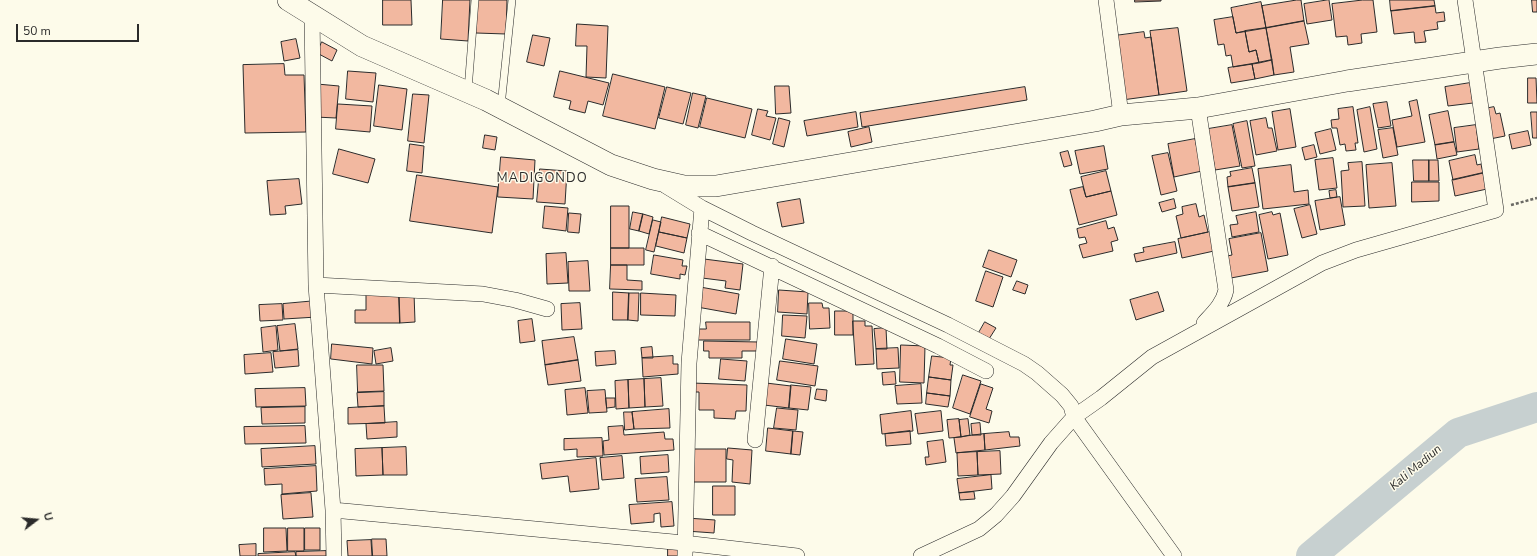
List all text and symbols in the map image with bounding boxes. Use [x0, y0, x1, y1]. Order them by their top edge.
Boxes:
scale bar [18, 16, 141, 42]
text: 50 m [23, 23, 51, 39]
district label: MADIGONDO [496, 171, 588, 187]
water label: Kali Madiun [1387, 442, 1445, 494]
north arrow [16, 500, 56, 540]
text: U [40, 511, 56, 523]

